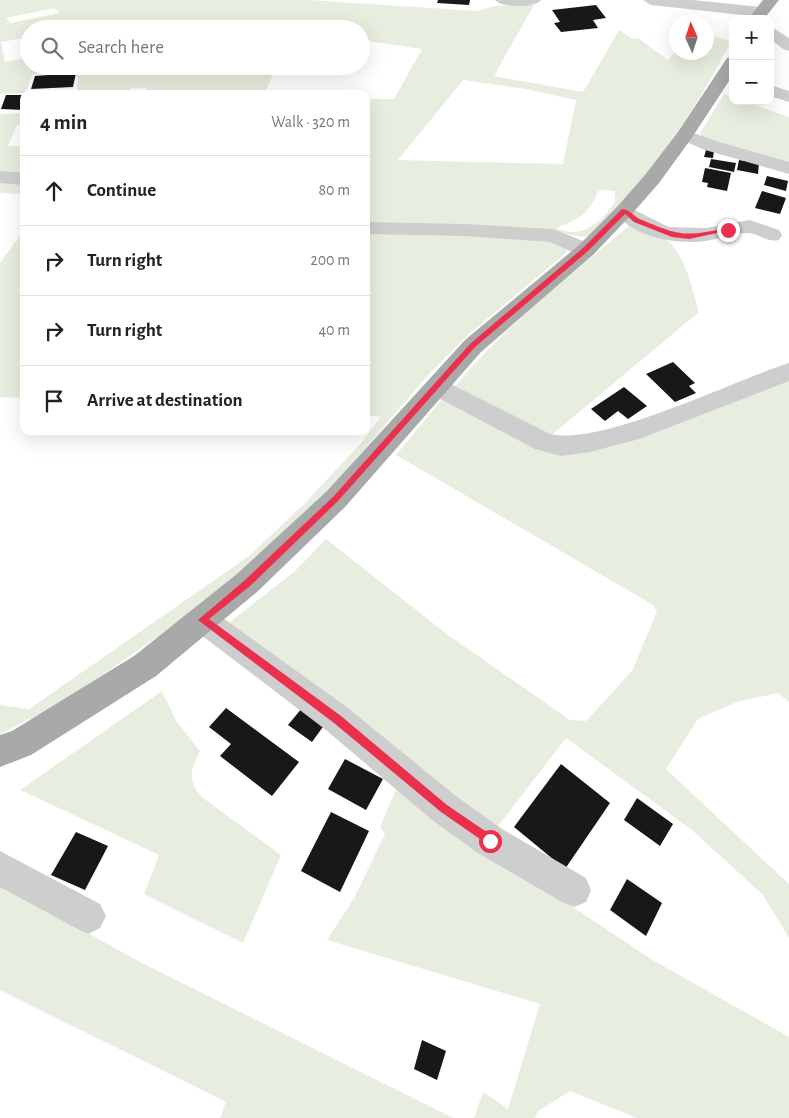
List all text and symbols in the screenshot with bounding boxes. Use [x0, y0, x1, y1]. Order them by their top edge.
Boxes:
north arrow [669, 15, 714, 60]
map controls [729, 15, 774, 105]
button: + [729, 15, 774, 60]
search box [20, 20, 370, 75]
icon: search [38, 34, 66, 62]
text: Search here [78, 38, 164, 57]
button: − [729, 60, 774, 105]
text: 4 min [40, 112, 87, 133]
text: Walk · 320 m [271, 114, 350, 130]
icon: ahead [40, 177, 68, 205]
text: Continue [87, 181, 156, 200]
text: 80 m [319, 182, 350, 198]
route end [717, 219, 740, 242]
icon: right [40, 247, 68, 275]
text: Turn right [87, 251, 162, 270]
text: 200 m [310, 252, 350, 268]
icon: right [40, 317, 68, 345]
text: Turn right [87, 321, 162, 340]
text: 40 m [318, 322, 350, 338]
icon: arrive [40, 387, 68, 415]
text: Arrive at destination [87, 391, 243, 410]
route start [479, 830, 502, 853]

